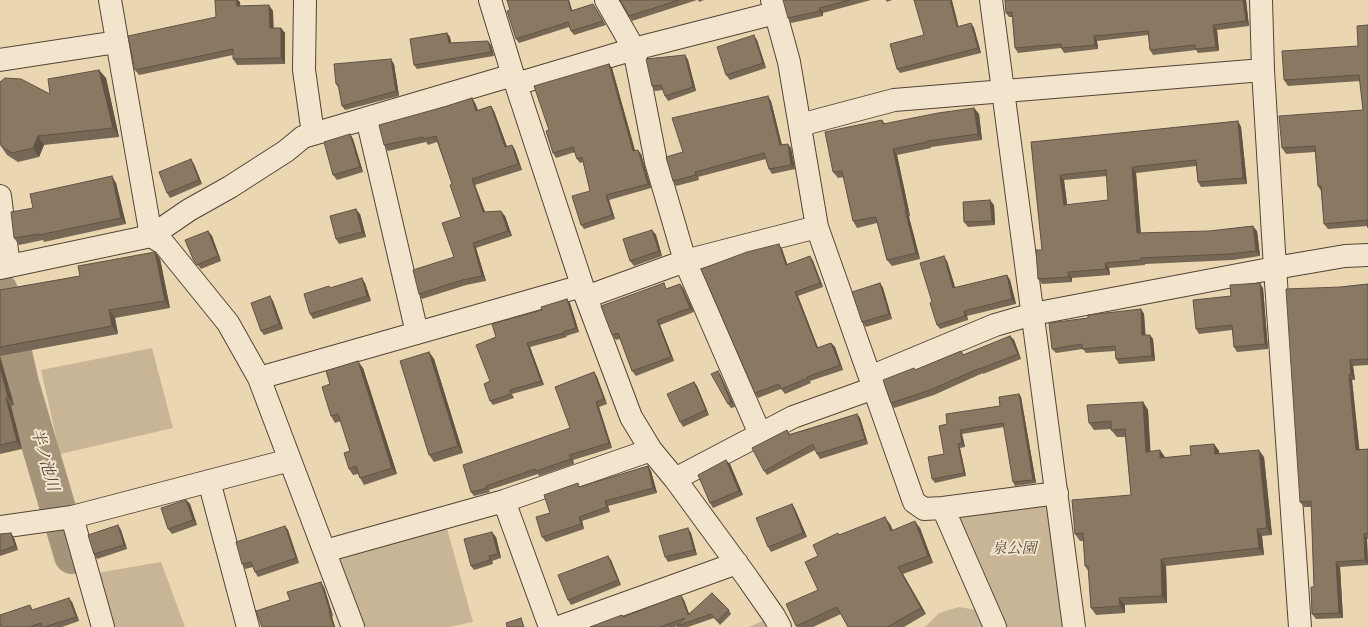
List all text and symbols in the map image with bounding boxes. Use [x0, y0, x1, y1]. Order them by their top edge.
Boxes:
water label: 半ノ池川 [26, 427, 62, 493]
park label: 泉公園 [992, 540, 1036, 558]

